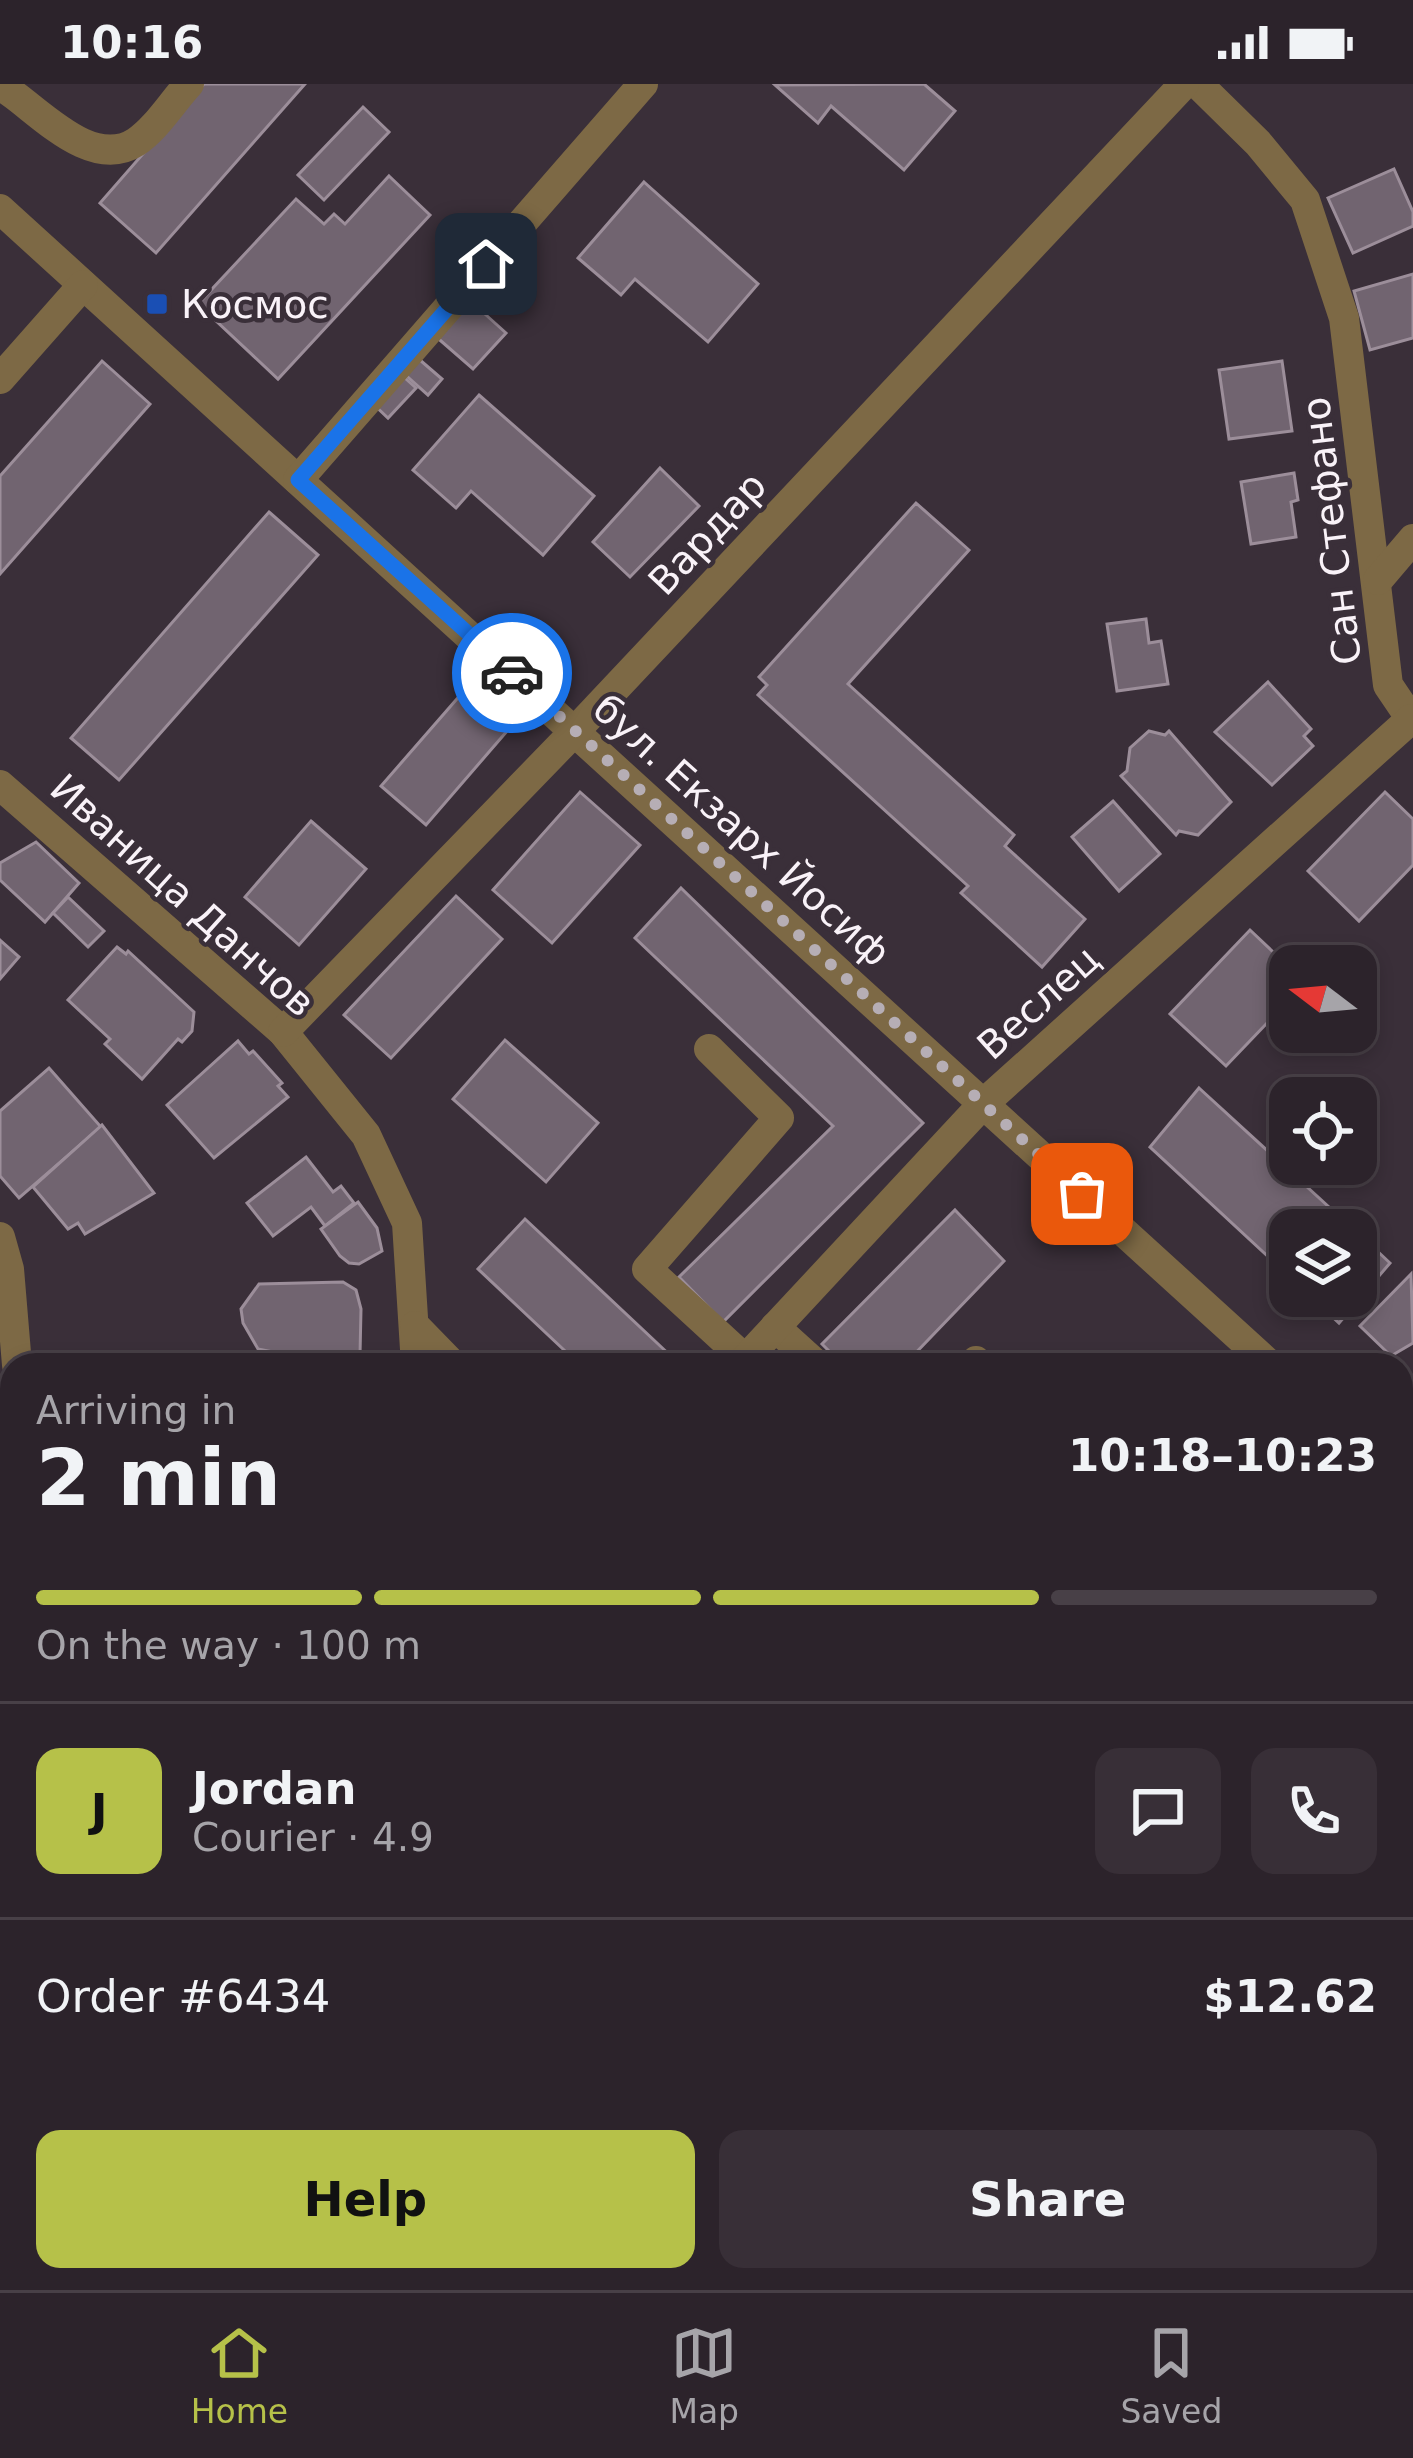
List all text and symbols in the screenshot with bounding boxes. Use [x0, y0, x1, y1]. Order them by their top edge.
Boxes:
text: 10:16 [60, 16, 203, 69]
pin [435, 213, 537, 315]
icon: home [453, 231, 519, 297]
place label: Космос [181, 282, 329, 327]
marker: Космос [144, 291, 170, 317]
street label: Сан Стефано [1293, 394, 1370, 667]
street label: Вардар [639, 463, 775, 604]
courier [452, 613, 572, 733]
icon: car [479, 640, 545, 706]
street label: бул. Екзарх Йосиф [584, 685, 900, 975]
street label: Иваница Данчов [41, 765, 324, 1026]
street label: Веслец [968, 936, 1108, 1068]
north arrow [1269, 945, 1377, 1053]
map controls [1269, 945, 1377, 1317]
button: locate [1269, 1077, 1377, 1185]
pin [1031, 1143, 1133, 1245]
icon: bag [1049, 1161, 1115, 1227]
button: layers [1269, 1209, 1377, 1317]
text: Arriving in [36, 1388, 236, 1433]
text: 10:18–10:23 [1068, 1429, 1377, 1482]
text: 2 min [36, 1433, 281, 1523]
text: On the way · 100 m [36, 1623, 421, 1668]
button: chat [1095, 1748, 1221, 1874]
button: phone [1251, 1748, 1377, 1874]
text: Jordan [192, 1762, 356, 1815]
text: J [91, 1784, 107, 1837]
text: Courier · 4.9 [192, 1815, 434, 1860]
text: Order #6434 [36, 1970, 330, 2023]
text: $12.62 [1203, 1970, 1377, 2023]
button: Help [36, 2130, 695, 2268]
button: Share [719, 2130, 1377, 2268]
tab: Home [191, 2320, 288, 2431]
tab: Map [669, 2320, 739, 2431]
tab: Saved [1120, 2320, 1222, 2431]

